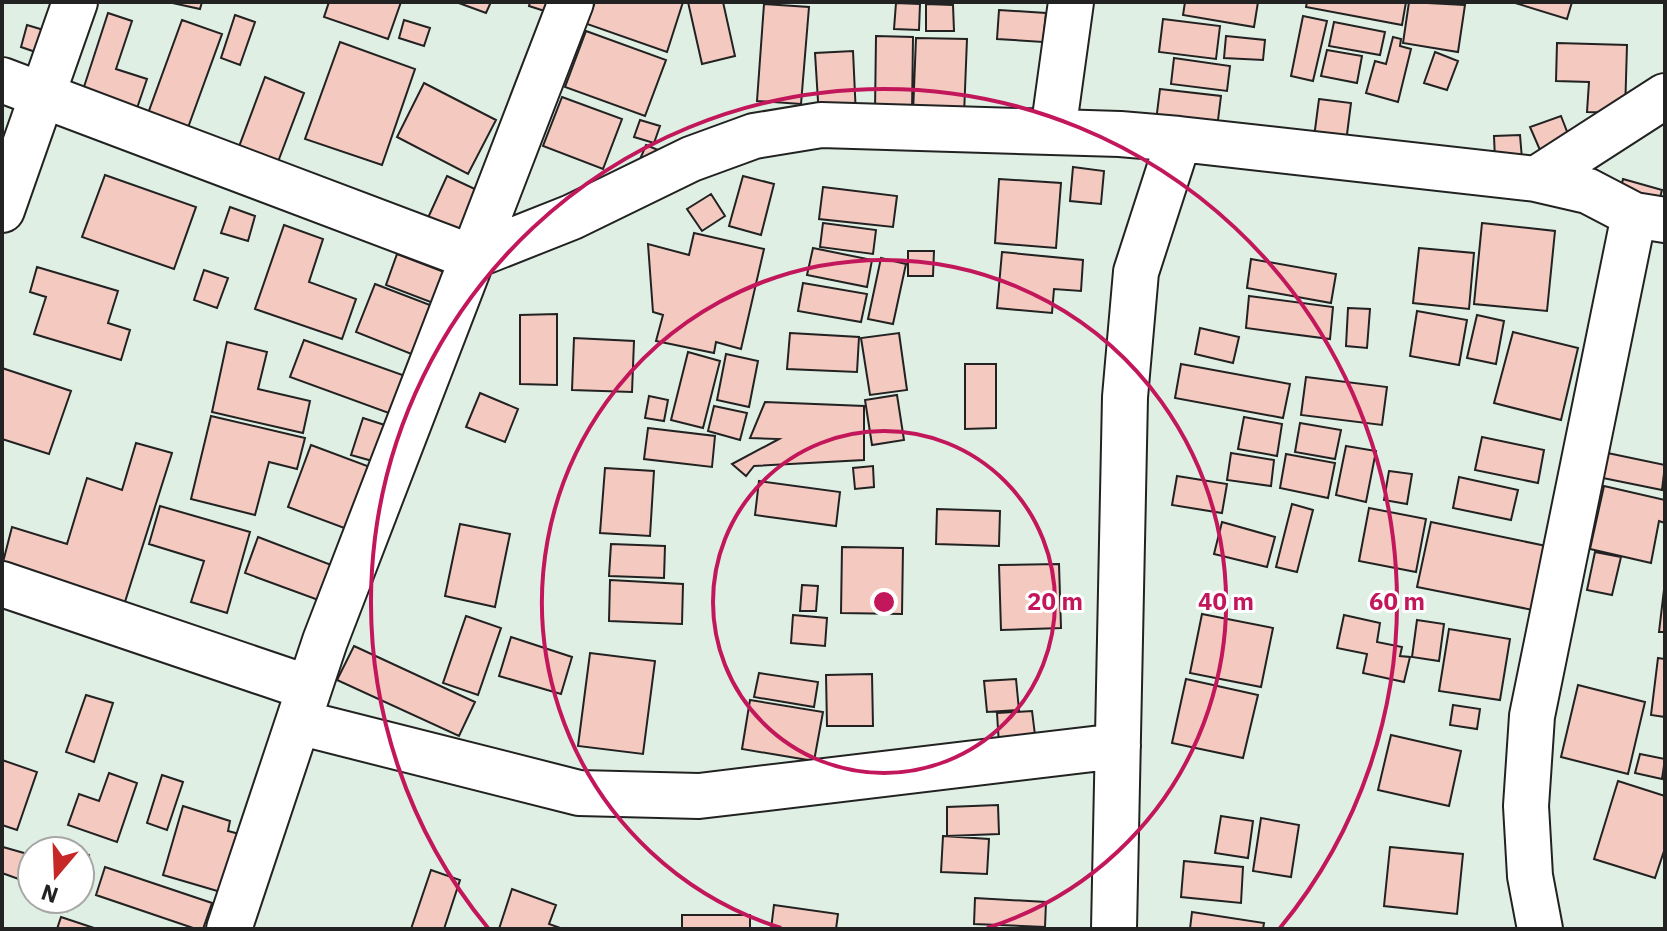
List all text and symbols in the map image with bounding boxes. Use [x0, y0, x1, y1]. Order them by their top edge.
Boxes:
text: 20 m [1027, 585, 1083, 617]
text: 40 m [1198, 585, 1254, 617]
text: 60 m [1369, 585, 1425, 617]
centre of rings [870, 588, 898, 616]
north arrow [16, 835, 96, 915]
text: N [37, 878, 62, 911]

